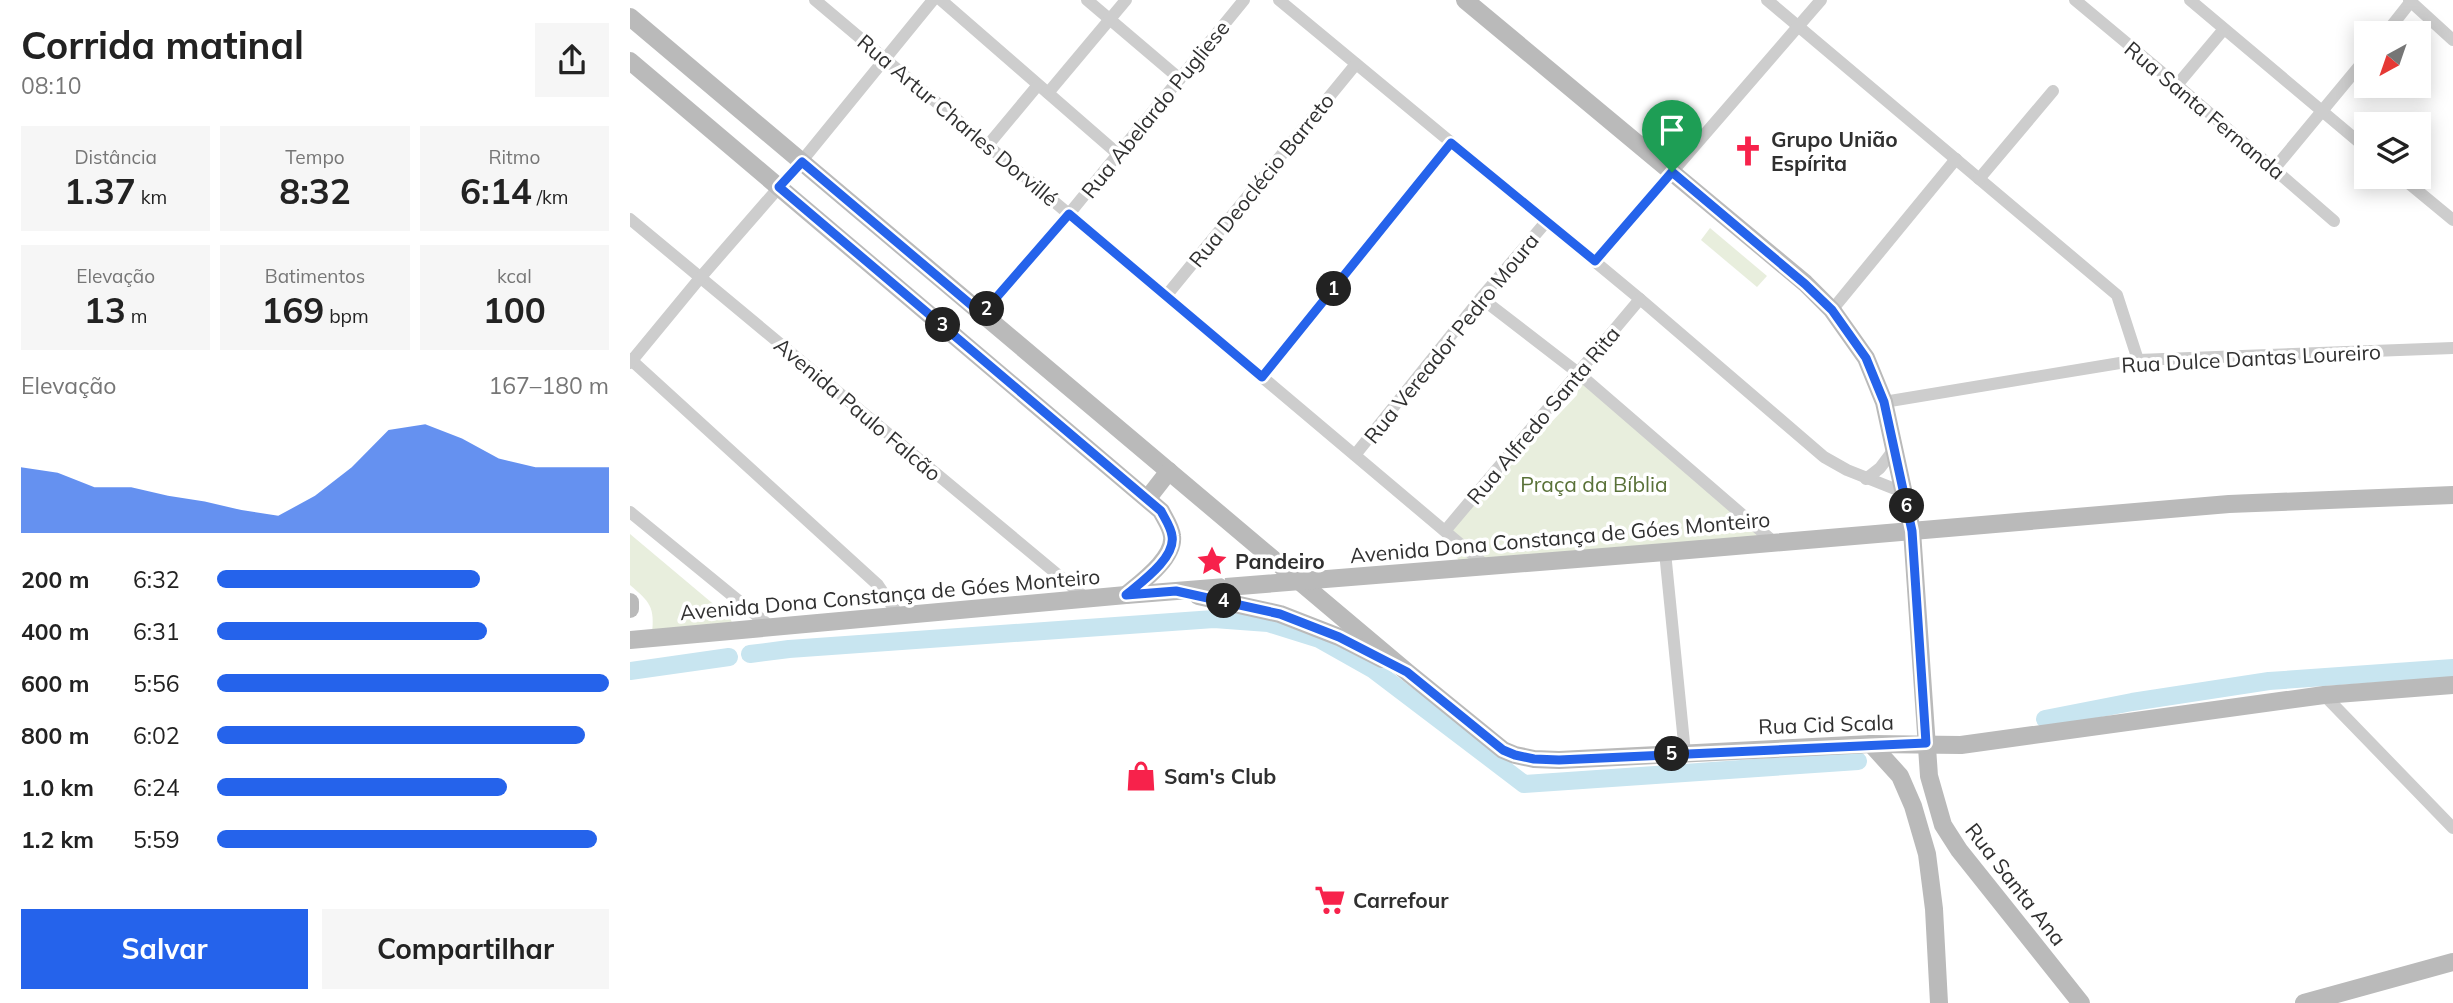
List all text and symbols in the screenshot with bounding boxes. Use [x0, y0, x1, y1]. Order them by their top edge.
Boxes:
street label: Rua Abelardo Pugliese [1075, 15, 1235, 203]
text: Corrida matinal [21, 21, 304, 69]
north arrow [2354, 21, 2431, 98]
map controls [2354, 21, 2431, 189]
button: share [535, 23, 609, 97]
street label: Rua Artur Charles Dorvillé [852, 29, 1064, 211]
street label: Rua Santa Fernanda [2120, 35, 2290, 185]
text: 08:10 [21, 71, 81, 100]
street label: Rua Deoclécio Barreto [1183, 88, 1339, 272]
pin [1642, 100, 1702, 172]
icon: arrive [1653, 111, 1691, 149]
button: layers [2354, 112, 2431, 189]
place label: Grupo União Espírita [1771, 126, 1898, 176]
church icon: Grupo União Espírita [1731, 134, 1765, 168]
text: Distância [74, 145, 157, 169]
text: Tempo [285, 145, 345, 169]
text: Ritmo [488, 145, 540, 169]
text: 1.37 [64, 169, 136, 213]
text: 8:32 [279, 169, 351, 213]
text: 6:14 [460, 169, 532, 213]
text: km [136, 185, 167, 209]
text: /km [532, 185, 569, 209]
street label: Rua Vereador Pedro Moura [1358, 228, 1544, 448]
text: Elevação [76, 264, 155, 288]
text: Batimentos [265, 264, 365, 288]
text: kcal [497, 264, 532, 288]
pin: 1 [1316, 272, 1352, 306]
text: 1 [1328, 276, 1339, 300]
text: 13 [84, 288, 126, 332]
text: 169 [261, 288, 324, 332]
text: 100 [483, 288, 546, 332]
pin: 2 [970, 292, 1004, 326]
text: 2 [981, 296, 992, 320]
text: m [126, 304, 148, 328]
text: bpm [324, 304, 369, 328]
pin: 3 [926, 308, 960, 342]
text: 3 [937, 312, 948, 336]
street label: Rua Alfredo Santa Rita [1461, 321, 1625, 509]
street label: Avenida Paulo Falcão [769, 332, 947, 486]
street label: Rua Dulce Dantas Loureiro [2121, 338, 2381, 378]
text: Elevação [21, 371, 116, 400]
text: 167–180 m [488, 371, 609, 400]
park label: Praça da Bíblia [1520, 471, 1668, 497]
pin: 6 [1890, 489, 1924, 524]
text: 6 [1901, 493, 1912, 517]
street label: Avenida Dona Constança de Góes Monteiro [1349, 506, 1771, 568]
place icon: Pandeiro [1195, 544, 1229, 578]
place label: Pandeiro [1235, 548, 1325, 574]
street label: Avenida Dona Constança de Góes Monteiro [679, 563, 1101, 625]
text: 200 m [21, 565, 89, 594]
text: 6:32 [133, 565, 180, 594]
pin: 4 [1206, 584, 1242, 618]
text: 4 [1218, 588, 1229, 612]
text: 400 m [21, 617, 89, 646]
text: 6:31 [133, 617, 180, 646]
text: 600 m [21, 669, 89, 698]
text: 5:56 [133, 669, 180, 698]
street label: Rua Cid Scala [1758, 709, 1894, 739]
text: 800 m [21, 721, 89, 750]
text: 6:02 [133, 721, 180, 750]
pin: 5 [1654, 736, 1690, 772]
text: 5 [1666, 741, 1677, 765]
shop icon: Sam's Club [1124, 759, 1158, 793]
place label: Sam's Club [1164, 763, 1276, 789]
text: 1.0 km [21, 773, 94, 802]
text: 6:24 [133, 773, 180, 802]
street label: Rua Santa Ana [1960, 817, 2072, 951]
text: 1.2 km [21, 825, 94, 854]
text: 5:59 [133, 825, 180, 854]
supermarket icon: Carrefour [1313, 883, 1347, 917]
place label: Carrefour [1353, 887, 1449, 913]
button: Salvar [21, 909, 308, 989]
button: Compartilhar [322, 909, 609, 989]

